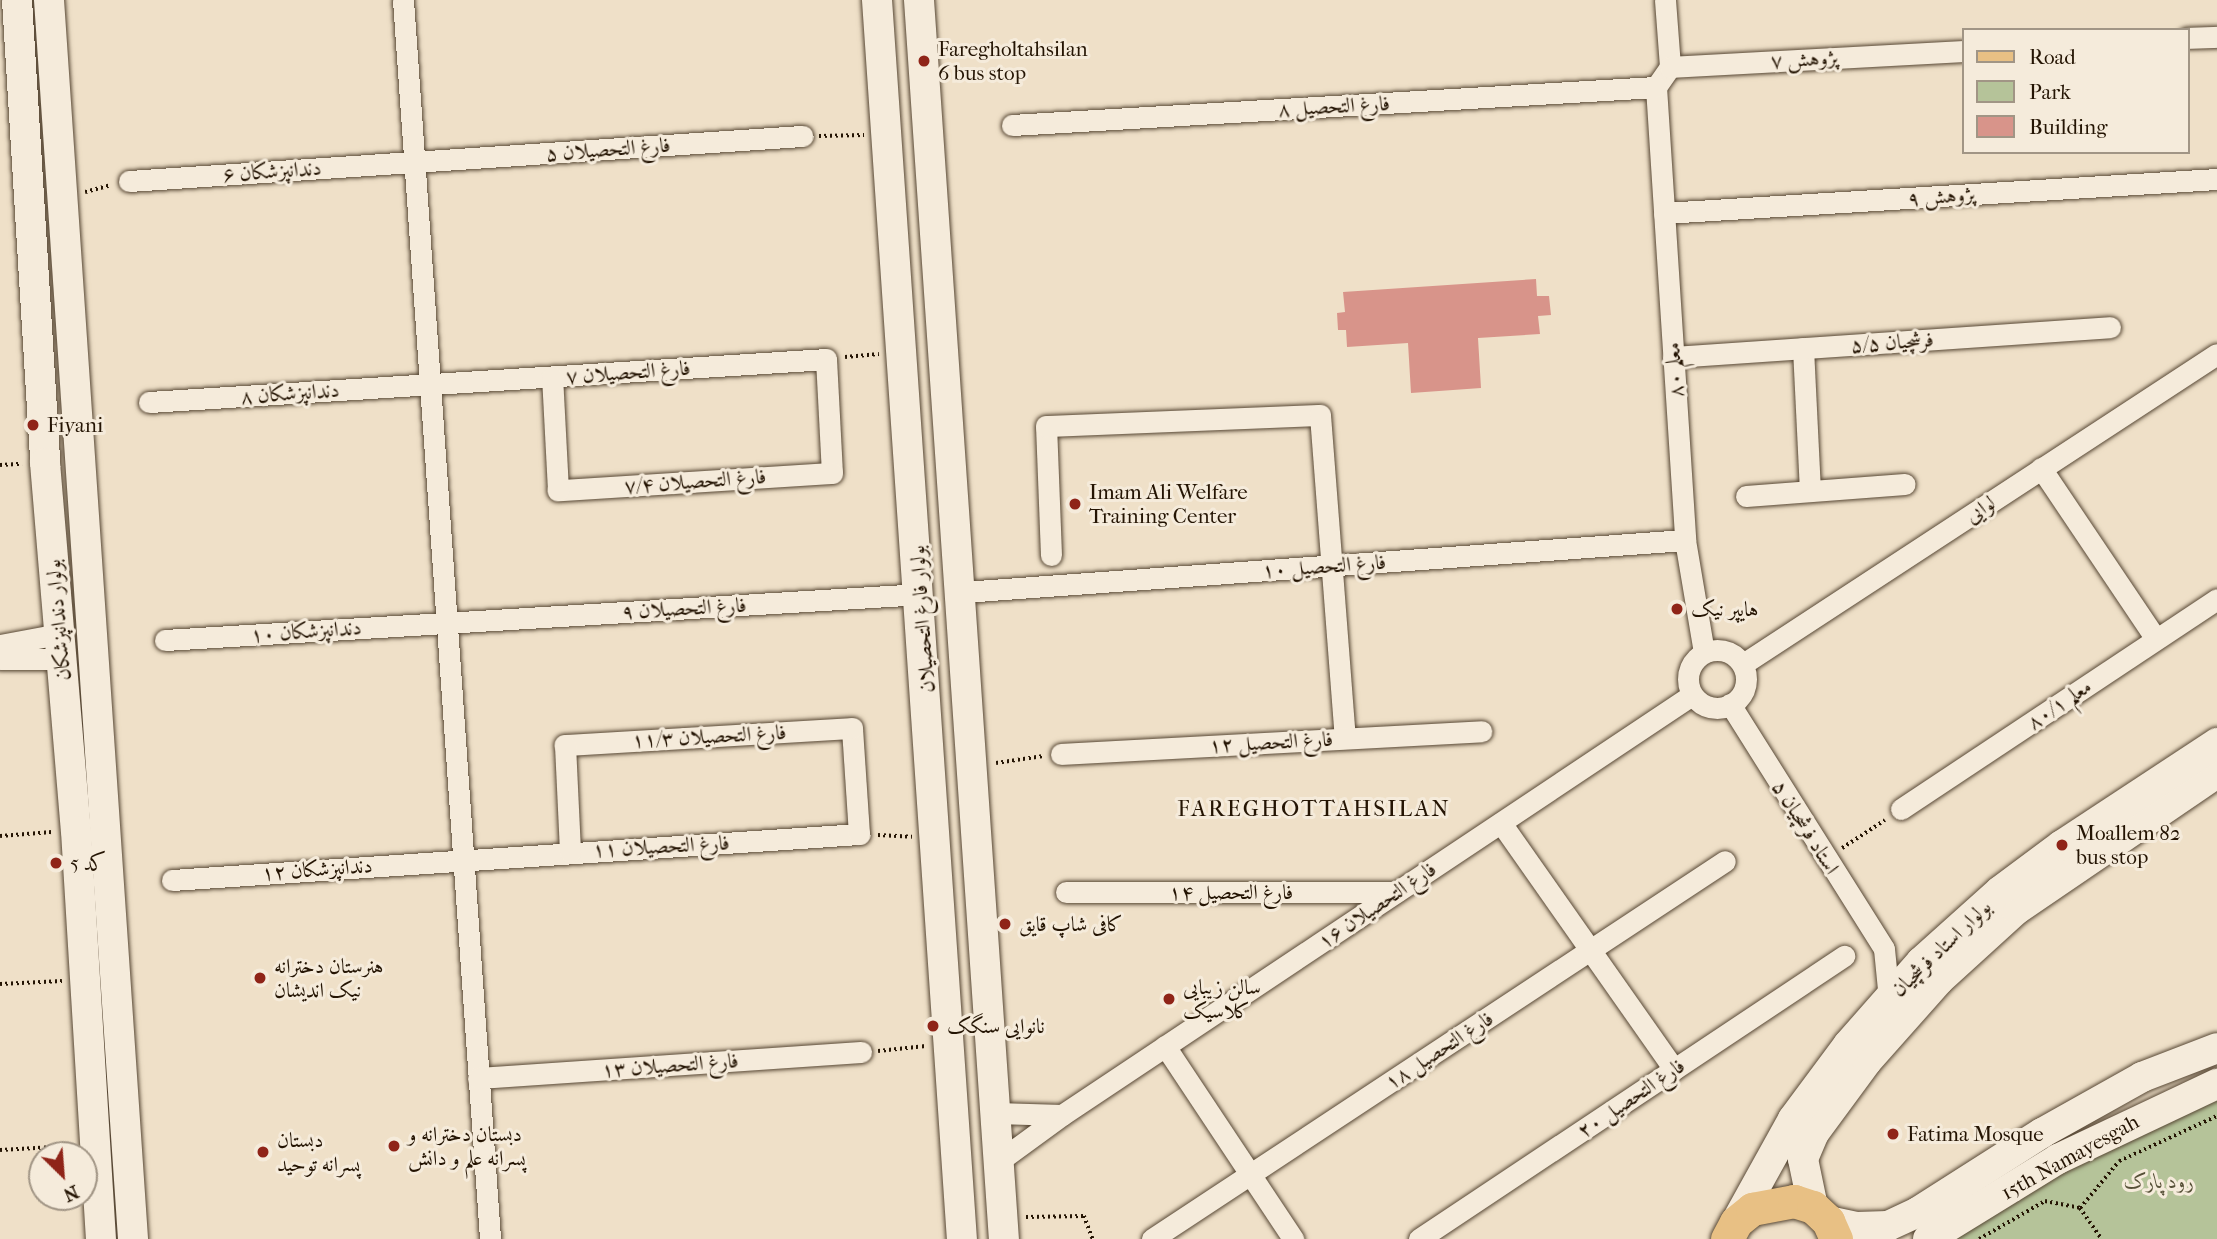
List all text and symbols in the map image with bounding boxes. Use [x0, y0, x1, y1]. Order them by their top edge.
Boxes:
legend [1962, 28, 2189, 154]
place label: Faregholtahsilan 6 bus stop [938, 36, 1088, 86]
street label: پژوهش ۷ [1770, 45, 1838, 73]
text: Road [2029, 45, 2076, 69]
marker: Faregholtahsilan 6 bus stop [916, 53, 932, 69]
text: Park [2029, 80, 2071, 104]
street label: فارغ التحصیل ۸ [1277, 90, 1391, 122]
text: Building [2029, 115, 2107, 139]
street label: فارغ التحصیلان ۵ [545, 132, 671, 166]
street label: دندانپزشکان ۶ [222, 155, 322, 187]
street label: پژوهش ۹ [1907, 181, 1975, 211]
street label: فرشچیان ۵/۵ [1850, 327, 1934, 357]
street label: معلم ۸۰ [1660, 342, 1688, 398]
street label: فارغ التحصیلان ۷ [565, 355, 691, 389]
street label: دندانپزشکان ۸ [240, 377, 340, 409]
place label: Fiyani [47, 412, 103, 438]
marker: Fiyani [25, 417, 41, 433]
street label: فارغ التحصیلان ۷/۴ [623, 463, 767, 499]
place label: Imam Ali Welfare Training Center [1089, 479, 1248, 529]
street label: لوایی [1960, 490, 2000, 528]
marker: Imam Ali Welfare Training Center [1067, 496, 1083, 512]
street label: بولوار فارغ التحصیلان [904, 544, 940, 694]
street label: فارغ التحصیل ۱۰ [1261, 549, 1387, 583]
street label: بولوار دندانپزشکان [40, 558, 76, 682]
street label: فارغ التحصیلان ۹ [621, 592, 747, 624]
place label: هایپر نیک [1691, 596, 1758, 622]
marker: هایپر نیک [1669, 601, 1685, 617]
street label: دندانپزشکان ۱۰ [250, 615, 362, 647]
street label: معلم ۸۰/۱ [2022, 673, 2096, 735]
street label: فارغ التحصیلان ۱۱/۳ [631, 719, 787, 753]
street label: فارغ التحصیل ۱۲ [1208, 726, 1334, 758]
street label: استاد فرشچیان ۵ [1767, 775, 1845, 879]
district label: FAREGHOTTAHSILAN [1179, 795, 1449, 823]
place label: Moallem 82 bus stop [2076, 820, 2180, 870]
street label: فارغ التحصیلان ۱۱ [592, 830, 730, 862]
marker: Moallem 82 bus stop [2054, 837, 2070, 853]
place label: کد 5 [70, 850, 106, 876]
street label: دندانپزشکان ۱۲ [261, 853, 373, 885]
marker: کد 5 [48, 855, 64, 871]
street label: فارغ التحصیلان ۱۶ [1313, 856, 1441, 954]
street label: فارغ التحصیل ۱۴ [1169, 879, 1293, 905]
street label: بولوار استاد فرشچیان [1886, 894, 1996, 1002]
place label: کافی شاپ قایق [1019, 911, 1123, 937]
marker: کافی شاپ قایق [997, 916, 1013, 932]
place label: هنرستان دخترانه نیک اندیشان [274, 953, 384, 1003]
marker: هنرستان دخترانه نیک اندیشان [252, 970, 268, 986]
place label: سالن زیبایی کلاسیک [1183, 974, 1261, 1024]
marker: سالن زیبایی کلاسیک [1161, 991, 1177, 1007]
street label: فارغ التحصیل ۱۸ [1380, 1006, 1498, 1094]
place label: نانوایی سنگک [947, 1013, 1045, 1039]
marker: نانوایی سنگک [925, 1018, 941, 1034]
street label: فارغ التحصیلان ۱۳ [601, 1048, 739, 1082]
street label: فارغ التحصیل ۲۰ [1572, 1053, 1690, 1143]
street label: 15th Namayesgah [1997, 1109, 2143, 1205]
place label: دبستان دخترانه و پسرانه علم و دانش [408, 1121, 526, 1171]
place label: Fatima Mosque [1907, 1121, 2044, 1147]
marker: Fatima Mosque [1885, 1126, 1901, 1142]
place label: دبستان پسرانه توحید [277, 1127, 360, 1177]
marker: دبستان دخترانه و پسرانه علم و دانش [386, 1138, 402, 1154]
north arrow [28, 1141, 98, 1211]
marker: دبستان پسرانه توحید [255, 1144, 271, 1160]
park label: رود پارک [2124, 1168, 2194, 1194]
text: N [60, 1180, 82, 1206]

